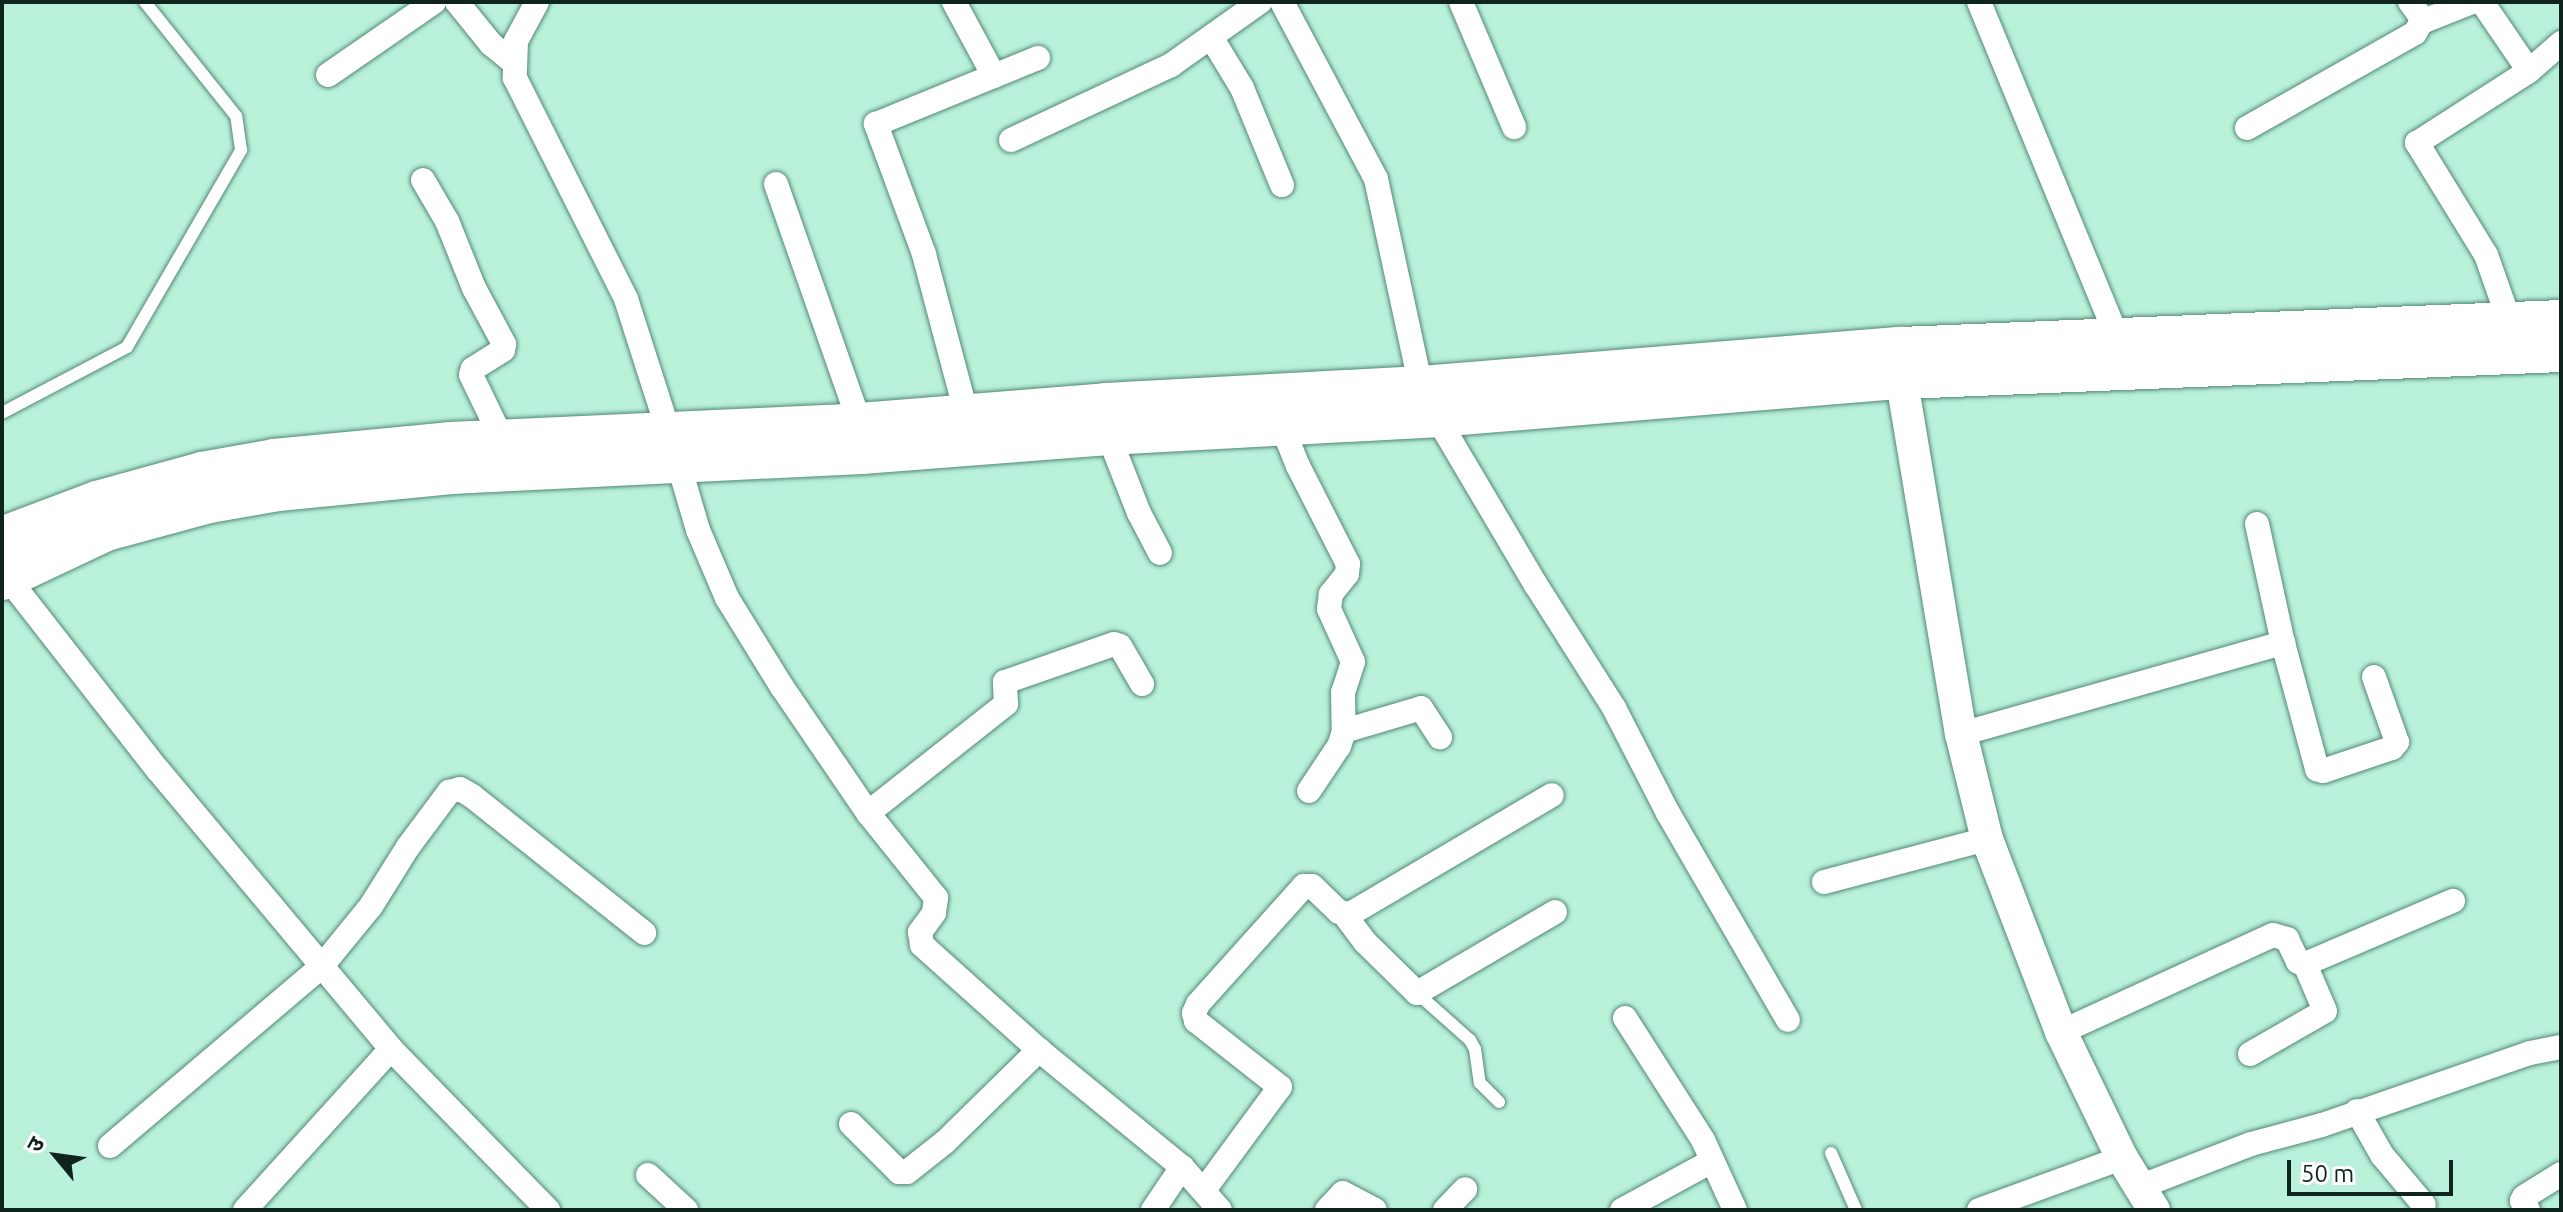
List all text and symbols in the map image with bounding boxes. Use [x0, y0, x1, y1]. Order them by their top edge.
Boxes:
north arrow [16, 1116, 96, 1196]
text: उ [21, 1132, 49, 1156]
scale bar [2291, 1144, 2457, 1194]
text: 50 m [2301, 1160, 2354, 1187]

